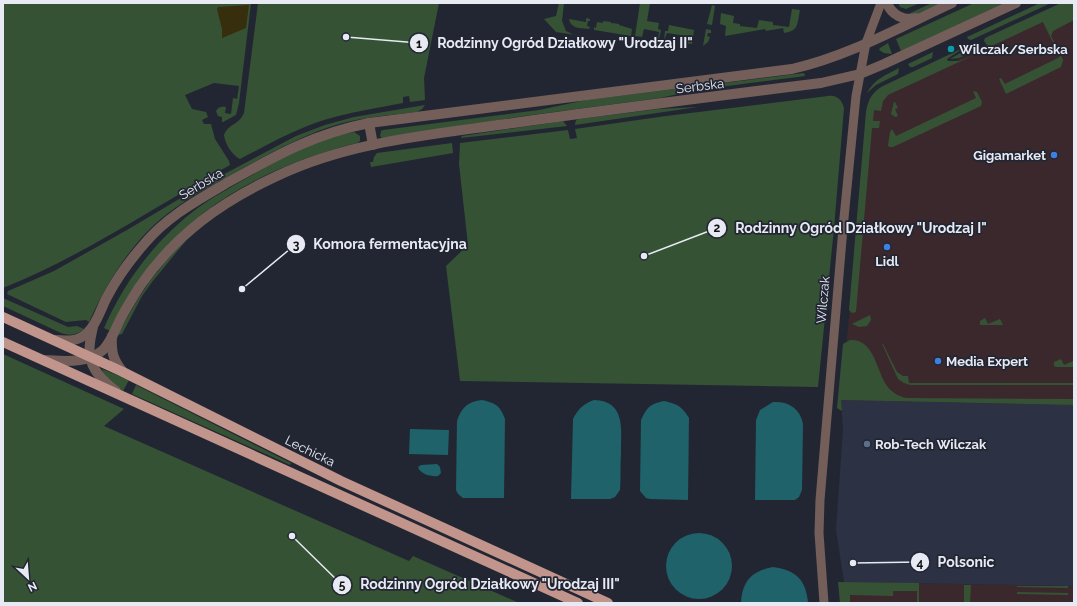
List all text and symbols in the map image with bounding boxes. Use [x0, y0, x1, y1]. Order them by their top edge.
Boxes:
callout: Rodzinny Ogród Działkowy "Urodzaj II" [409, 30, 701, 56]
text: Rodzinny Ogród Działkowy "Urodzaj II" [437, 35, 693, 51]
text: 1 [416, 37, 422, 51]
place label: Wilczak/Serbska [959, 42, 1068, 57]
marker: Wilczak/Serbska [946, 44, 956, 54]
street label: Serbska [675, 76, 725, 96]
place label: Gigamarket [973, 148, 1046, 163]
marker: Gigamarket [1049, 150, 1059, 160]
street label: Serbska [176, 165, 226, 203]
callout: Rodzinny Ogród Działkowy "Urodzaj I" [707, 215, 996, 241]
text: Rodzinny Ogród Działkowy "Urodzaj I" [735, 220, 987, 236]
text: 2 [714, 221, 721, 235]
callout: Komora fermentacyjna [286, 231, 475, 257]
text: Komora fermentacyjna [313, 236, 467, 252]
text: 3 [293, 238, 300, 252]
marker: Lidl [882, 242, 892, 252]
place label: Lidl [875, 254, 900, 269]
street label: Wilczak [813, 276, 833, 324]
place label: Media Expert [946, 354, 1028, 369]
marker: Media Expert [933, 356, 943, 366]
street label: Lechicka [283, 432, 337, 470]
place label: Rob-Tech Wilczak [875, 437, 987, 452]
marker: Rob-Tech Wilczak [862, 439, 872, 449]
callout: Polsonic [910, 549, 1003, 575]
text: Polsonic [938, 554, 995, 570]
text: 4 [917, 556, 924, 570]
north arrow [8, 558, 48, 598]
callout: Rodzinny Ogród Działkowy "Urodzaj III" [332, 572, 628, 598]
text: Rodzinny Ogród Działkowy "Urodzaj III" [360, 576, 620, 592]
text: 5 [339, 578, 346, 592]
text: N [26, 579, 39, 594]

